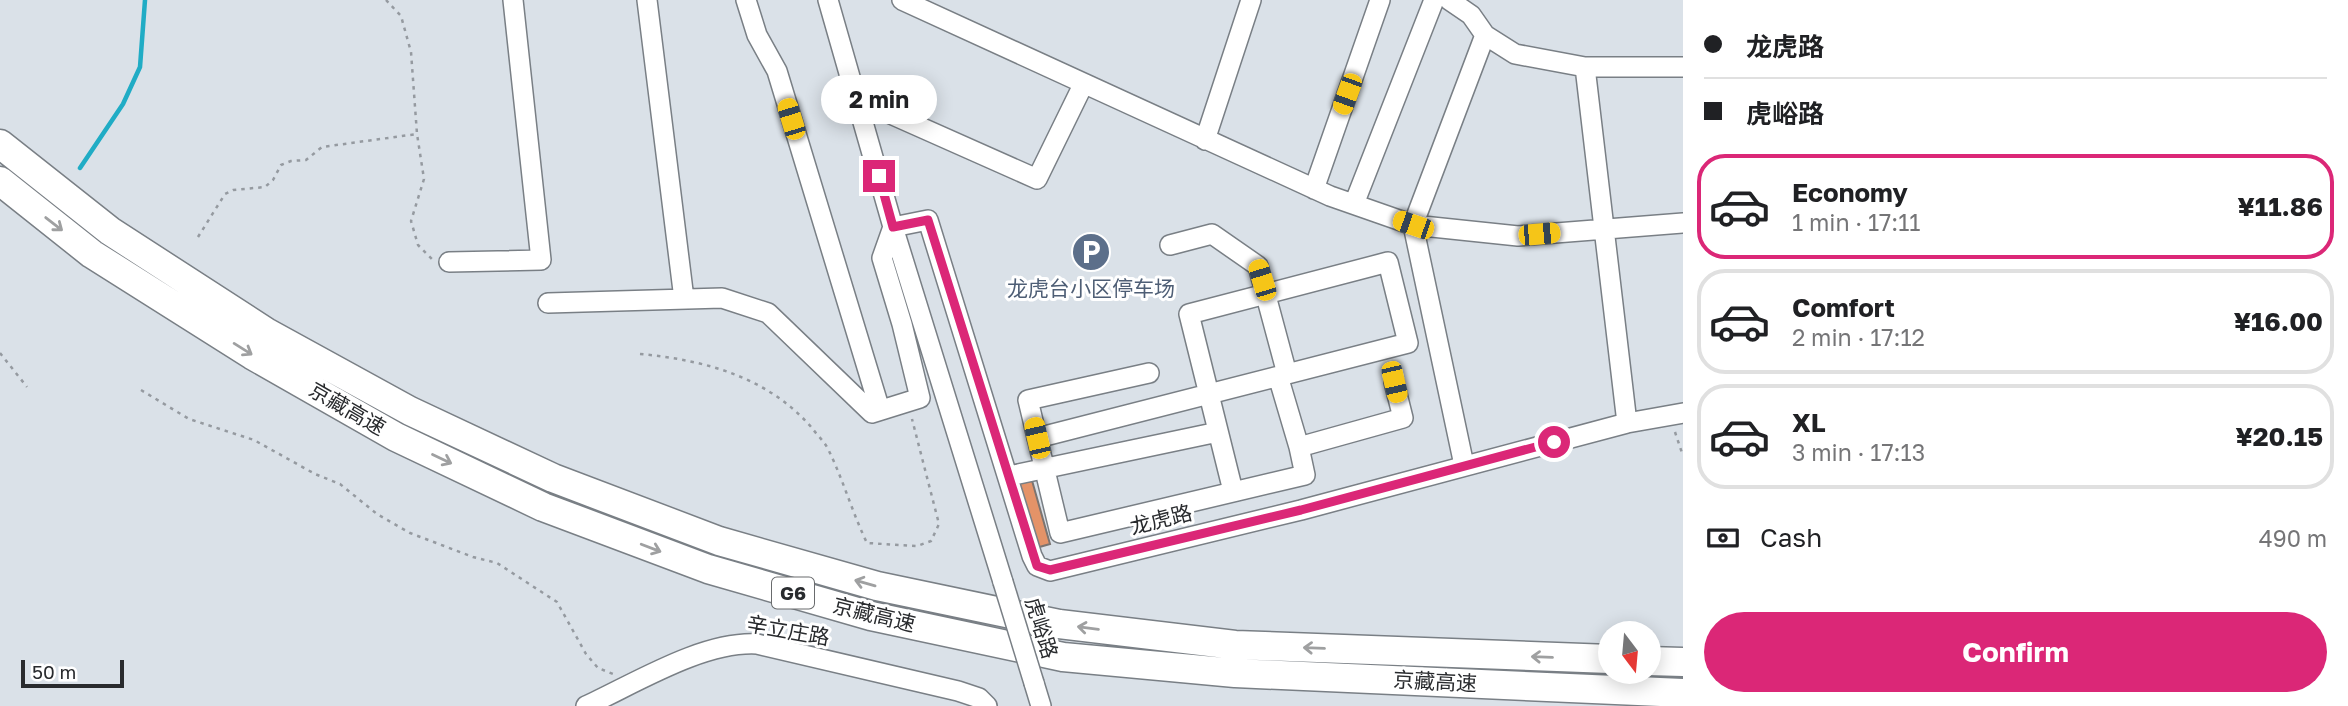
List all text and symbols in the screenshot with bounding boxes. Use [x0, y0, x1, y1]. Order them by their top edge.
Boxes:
text: 龙虎路 [1746, 31, 1824, 62]
car [1330, 71, 1365, 117]
callout: 2 min [821, 74, 937, 124]
text: 2 min [849, 85, 909, 113]
car [775, 96, 808, 142]
text: 虎峪路 [1746, 98, 1824, 129]
route end [863, 160, 895, 192]
icon: car [1708, 175, 1771, 238]
text: Economy [1792, 177, 1908, 208]
text: ¥11.86 [2238, 191, 2323, 222]
car [1390, 208, 1437, 242]
text: 1 min · 17:11 [1792, 208, 1921, 236]
one-way arrow [44, 216, 62, 231]
car [1518, 222, 1561, 246]
parking icon: 龙虎台小区停车场 [1070, 231, 1112, 273]
car [1246, 257, 1279, 303]
place label: 龙虎台小区停车场 [1007, 275, 1175, 301]
icon: car [1708, 290, 1771, 353]
text: Comfort [1792, 292, 1895, 323]
text: ¥16.00 [2234, 306, 2323, 337]
text: 2 min · 17:12 [1792, 323, 1925, 351]
one-way arrow [233, 342, 252, 357]
car [1380, 359, 1409, 405]
street label: 京藏高速 [305, 376, 390, 440]
icon: car [1708, 405, 1771, 468]
text: XL [1792, 407, 1826, 438]
car [1023, 415, 1052, 461]
text: ¥20.15 [2236, 421, 2323, 452]
route start [1538, 426, 1570, 458]
text: 3 min · 17:13 [1792, 438, 1925, 466]
one-way arrow [431, 452, 452, 466]
street label: 龙虎路 [1127, 499, 1194, 539]
icon: cash [1704, 519, 1742, 557]
text: Cash [1760, 522, 1822, 553]
text: 490 m [2259, 524, 2327, 552]
one-way arrow [640, 543, 662, 555]
one-way arrow [854, 575, 876, 588]
road number: G6 [772, 578, 814, 608]
street label: 京藏高速 [830, 591, 918, 637]
street label: 虎峪路 [1020, 594, 1064, 662]
street label: 辛立庄路 [745, 610, 832, 650]
button: Confirm [1704, 612, 2327, 692]
one-way arrow [1077, 621, 1100, 634]
north arrow [1598, 621, 1661, 684]
map controls [1598, 621, 1661, 684]
one-way arrow [1303, 642, 1326, 655]
one-way arrow [1531, 650, 1554, 663]
scale bar [21, 657, 124, 689]
text: 50 m [32, 660, 76, 683]
street label: 京藏高速 [1392, 666, 1478, 696]

